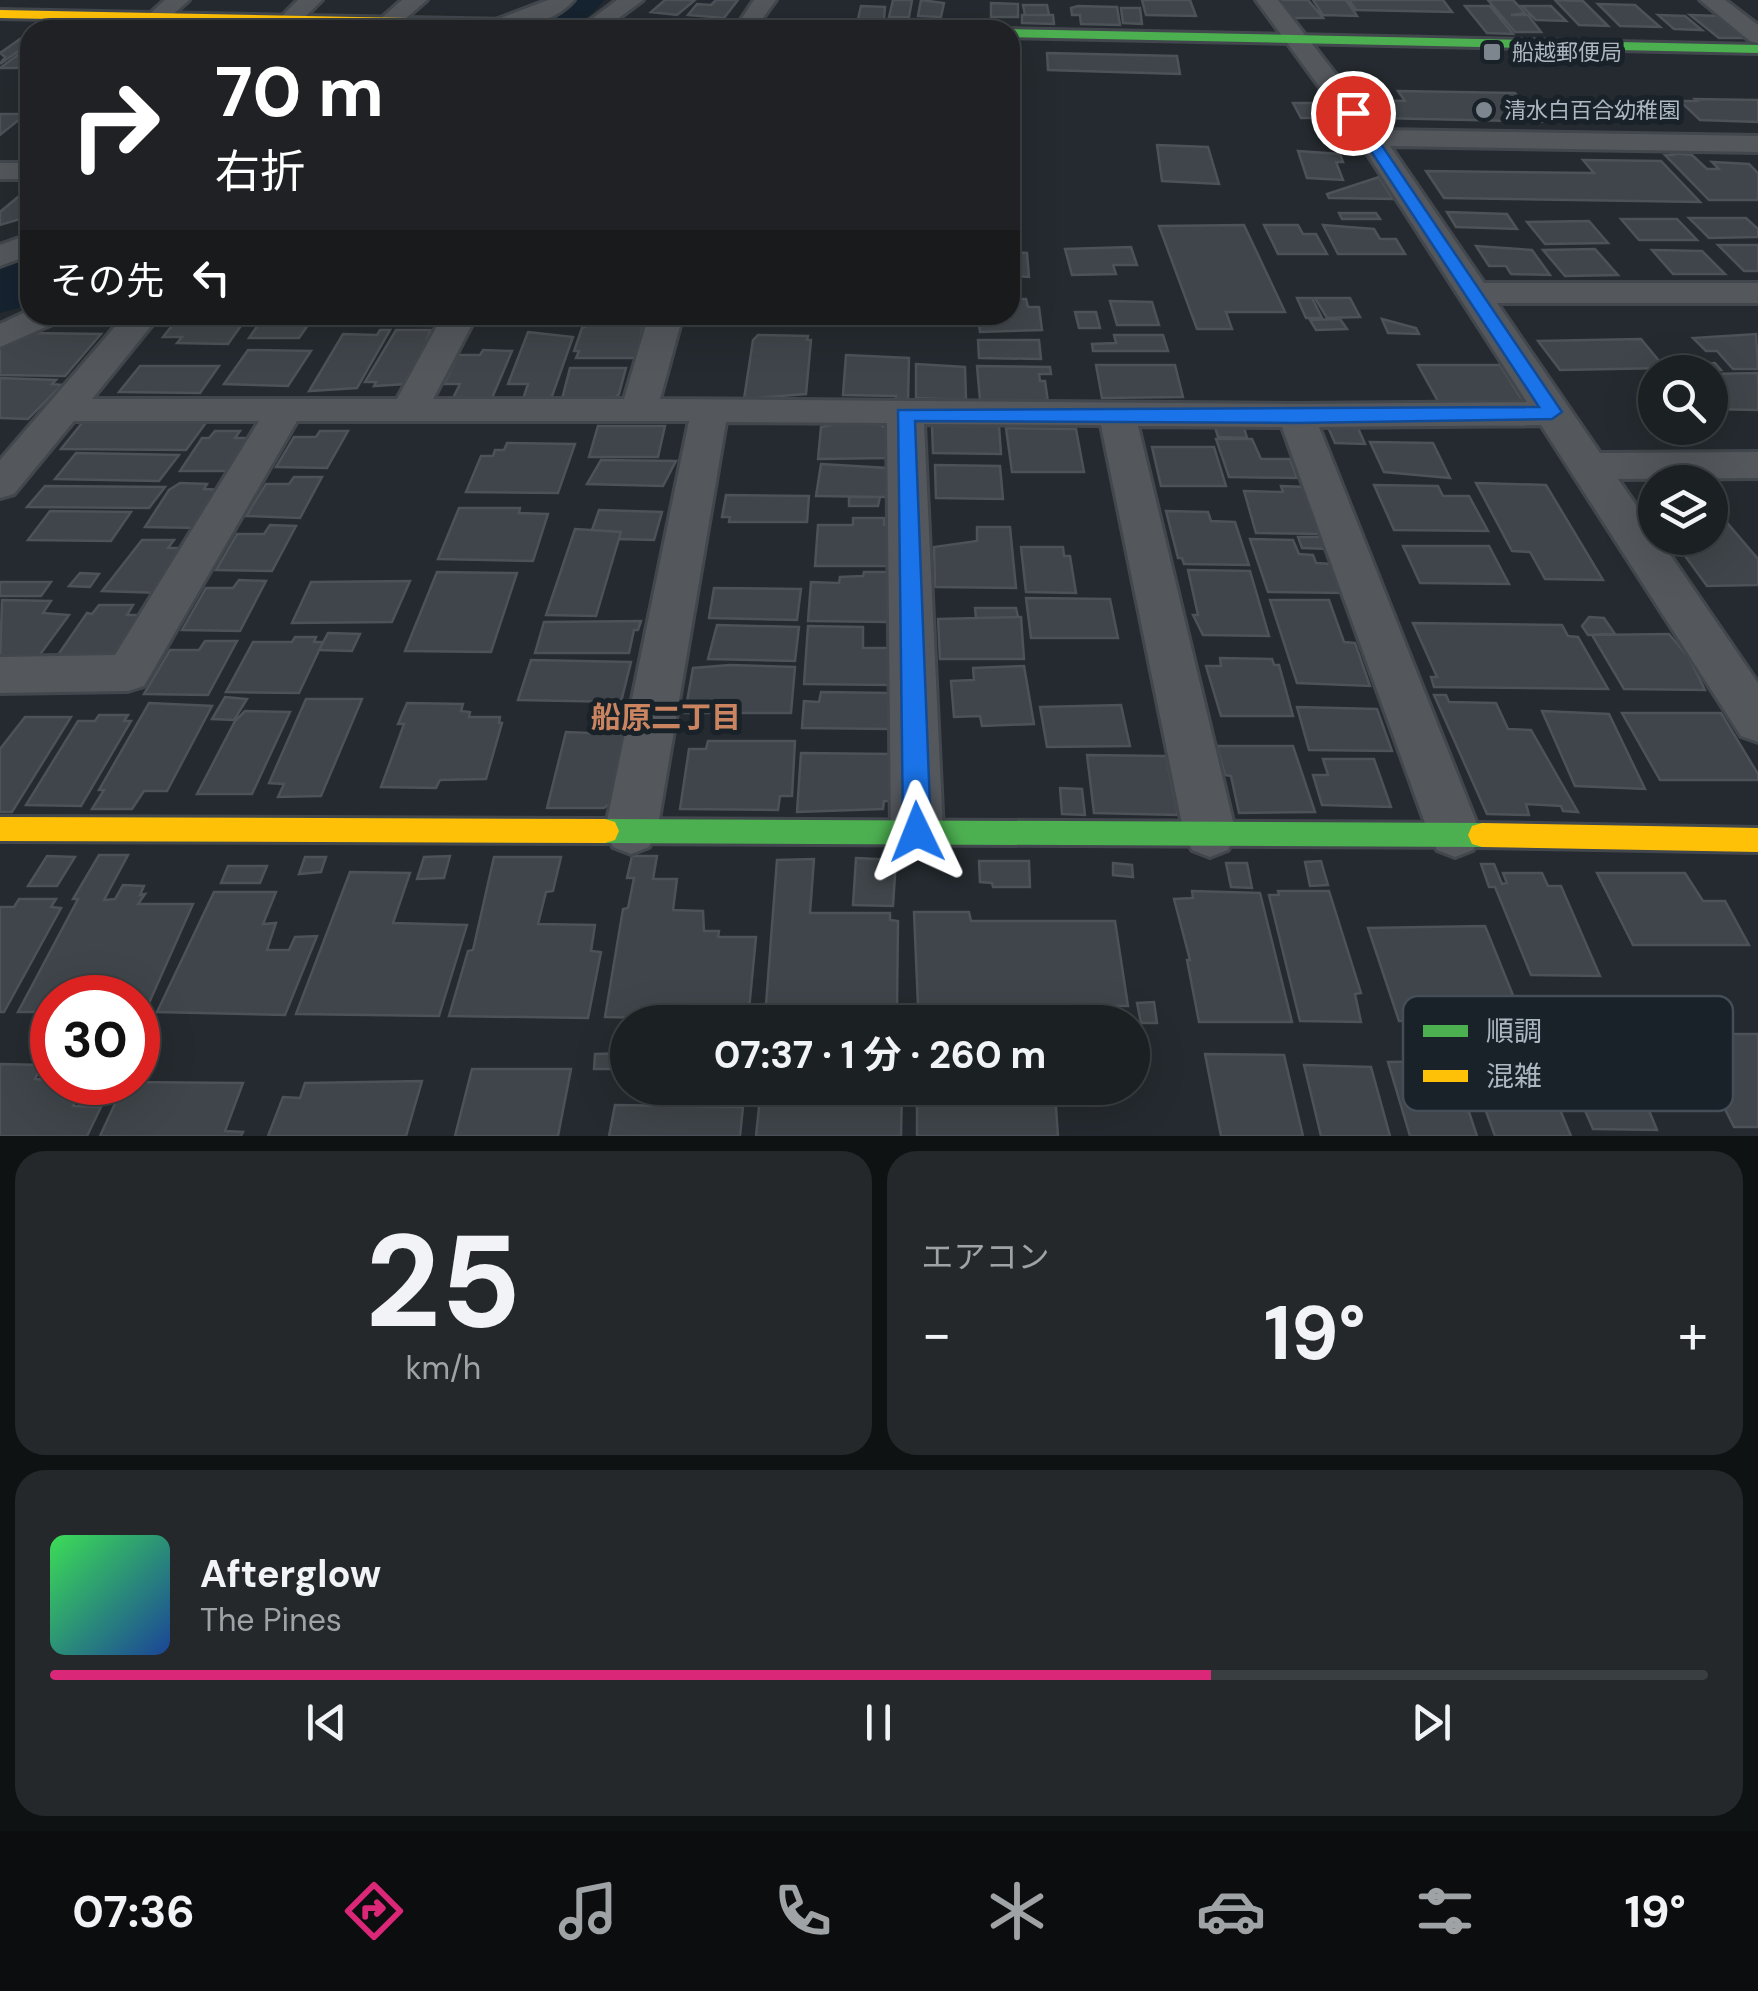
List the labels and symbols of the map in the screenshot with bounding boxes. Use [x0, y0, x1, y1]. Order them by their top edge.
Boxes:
place label: 船越郵便局 [1512, 38, 1622, 67]
marker: 船越郵便局 [1481, 41, 1503, 63]
pin [1311, 71, 1396, 156]
place label: 清水白百合幼稚園 [1504, 96, 1680, 125]
marker: 清水白百合幼稚園 [1473, 99, 1495, 121]
district label: 船原二丁目 [591, 698, 741, 737]
position arrow [865, 780, 969, 884]
speed limit sign: 30 [30, 975, 160, 1105]
legend [1403, 996, 1733, 1111]
text: 順調 [1486, 1013, 1542, 1050]
text: 混雑 [1486, 1058, 1542, 1095]

